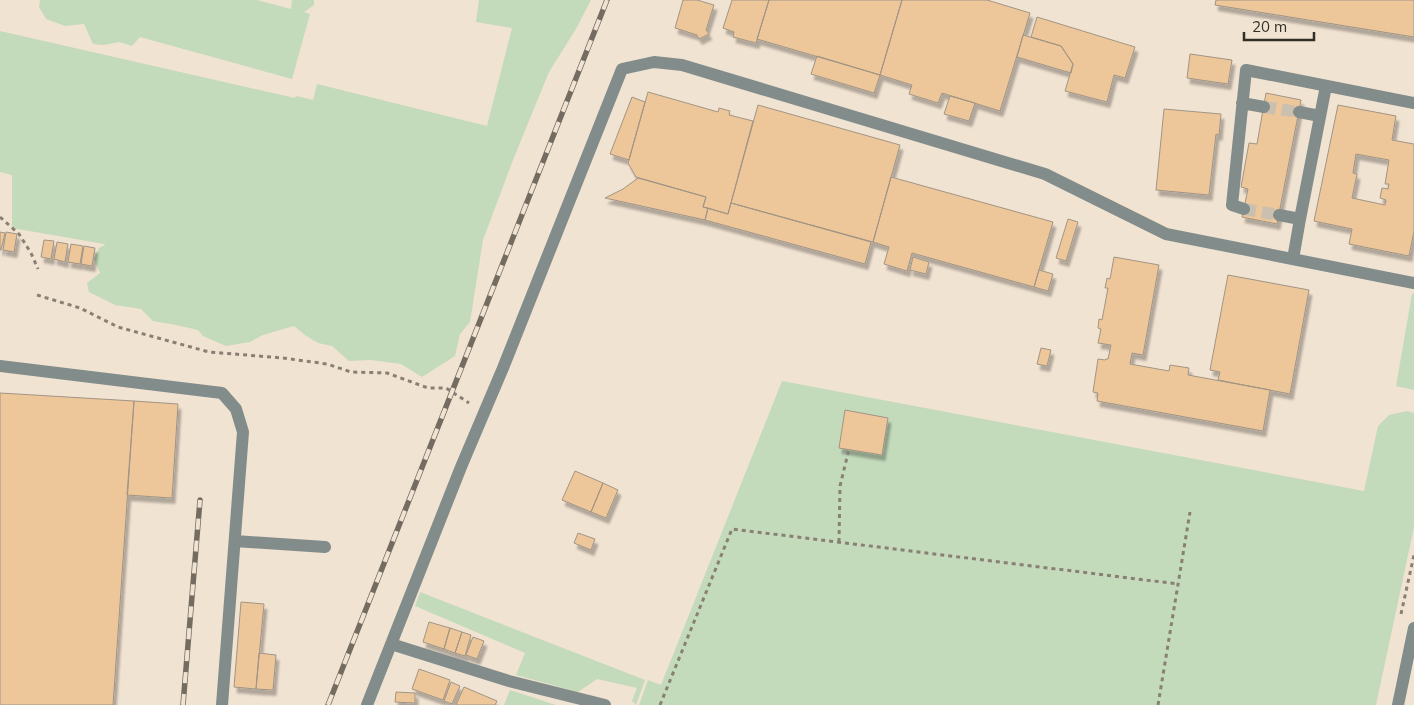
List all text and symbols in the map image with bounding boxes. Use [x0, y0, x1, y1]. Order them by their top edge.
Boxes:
scale bar [1244, 10, 1314, 42]
text: 20 m [1252, 17, 1287, 36]

